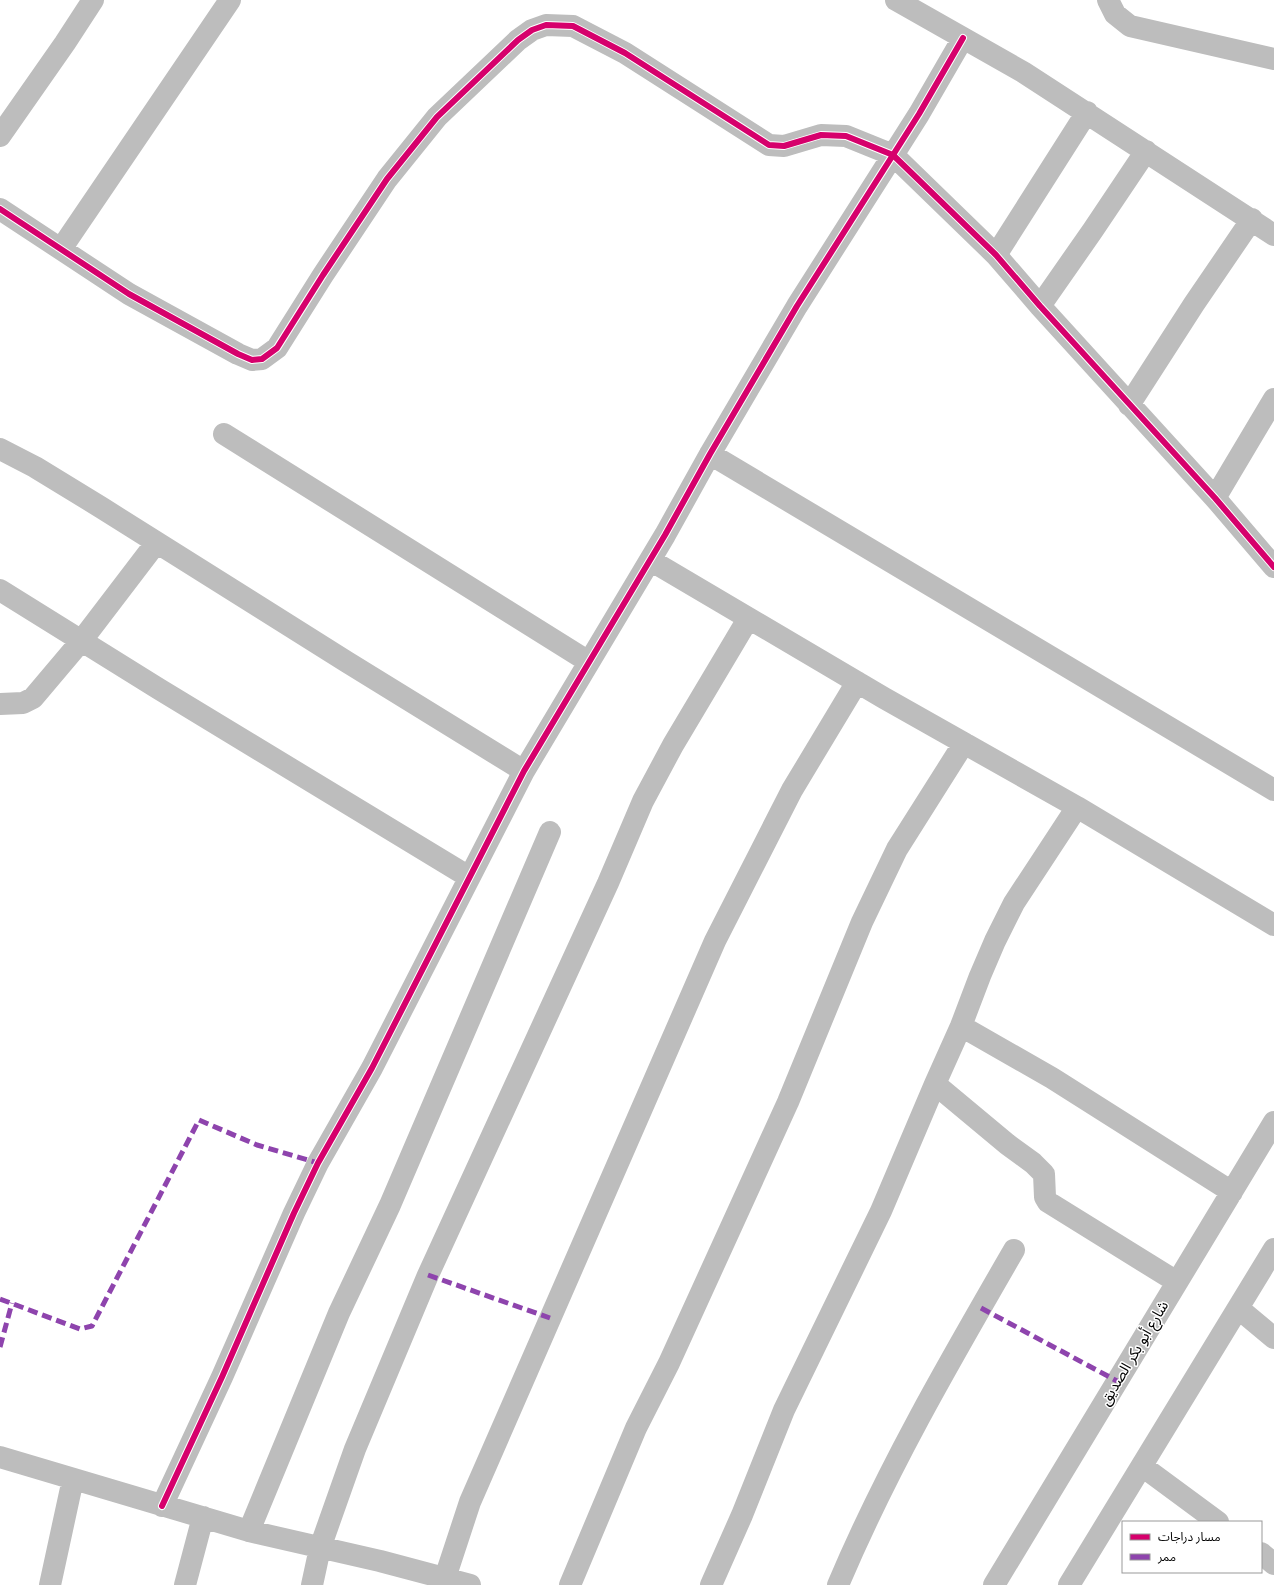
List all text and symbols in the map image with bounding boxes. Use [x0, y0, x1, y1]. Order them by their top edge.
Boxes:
street label: شارع أبو بكر الصديق [1096, 1297, 1175, 1410]
legend [1122, 1521, 1262, 1573]
text: مسار دراجات [1158, 1530, 1221, 1544]
text: ممر [1157, 1550, 1176, 1564]

